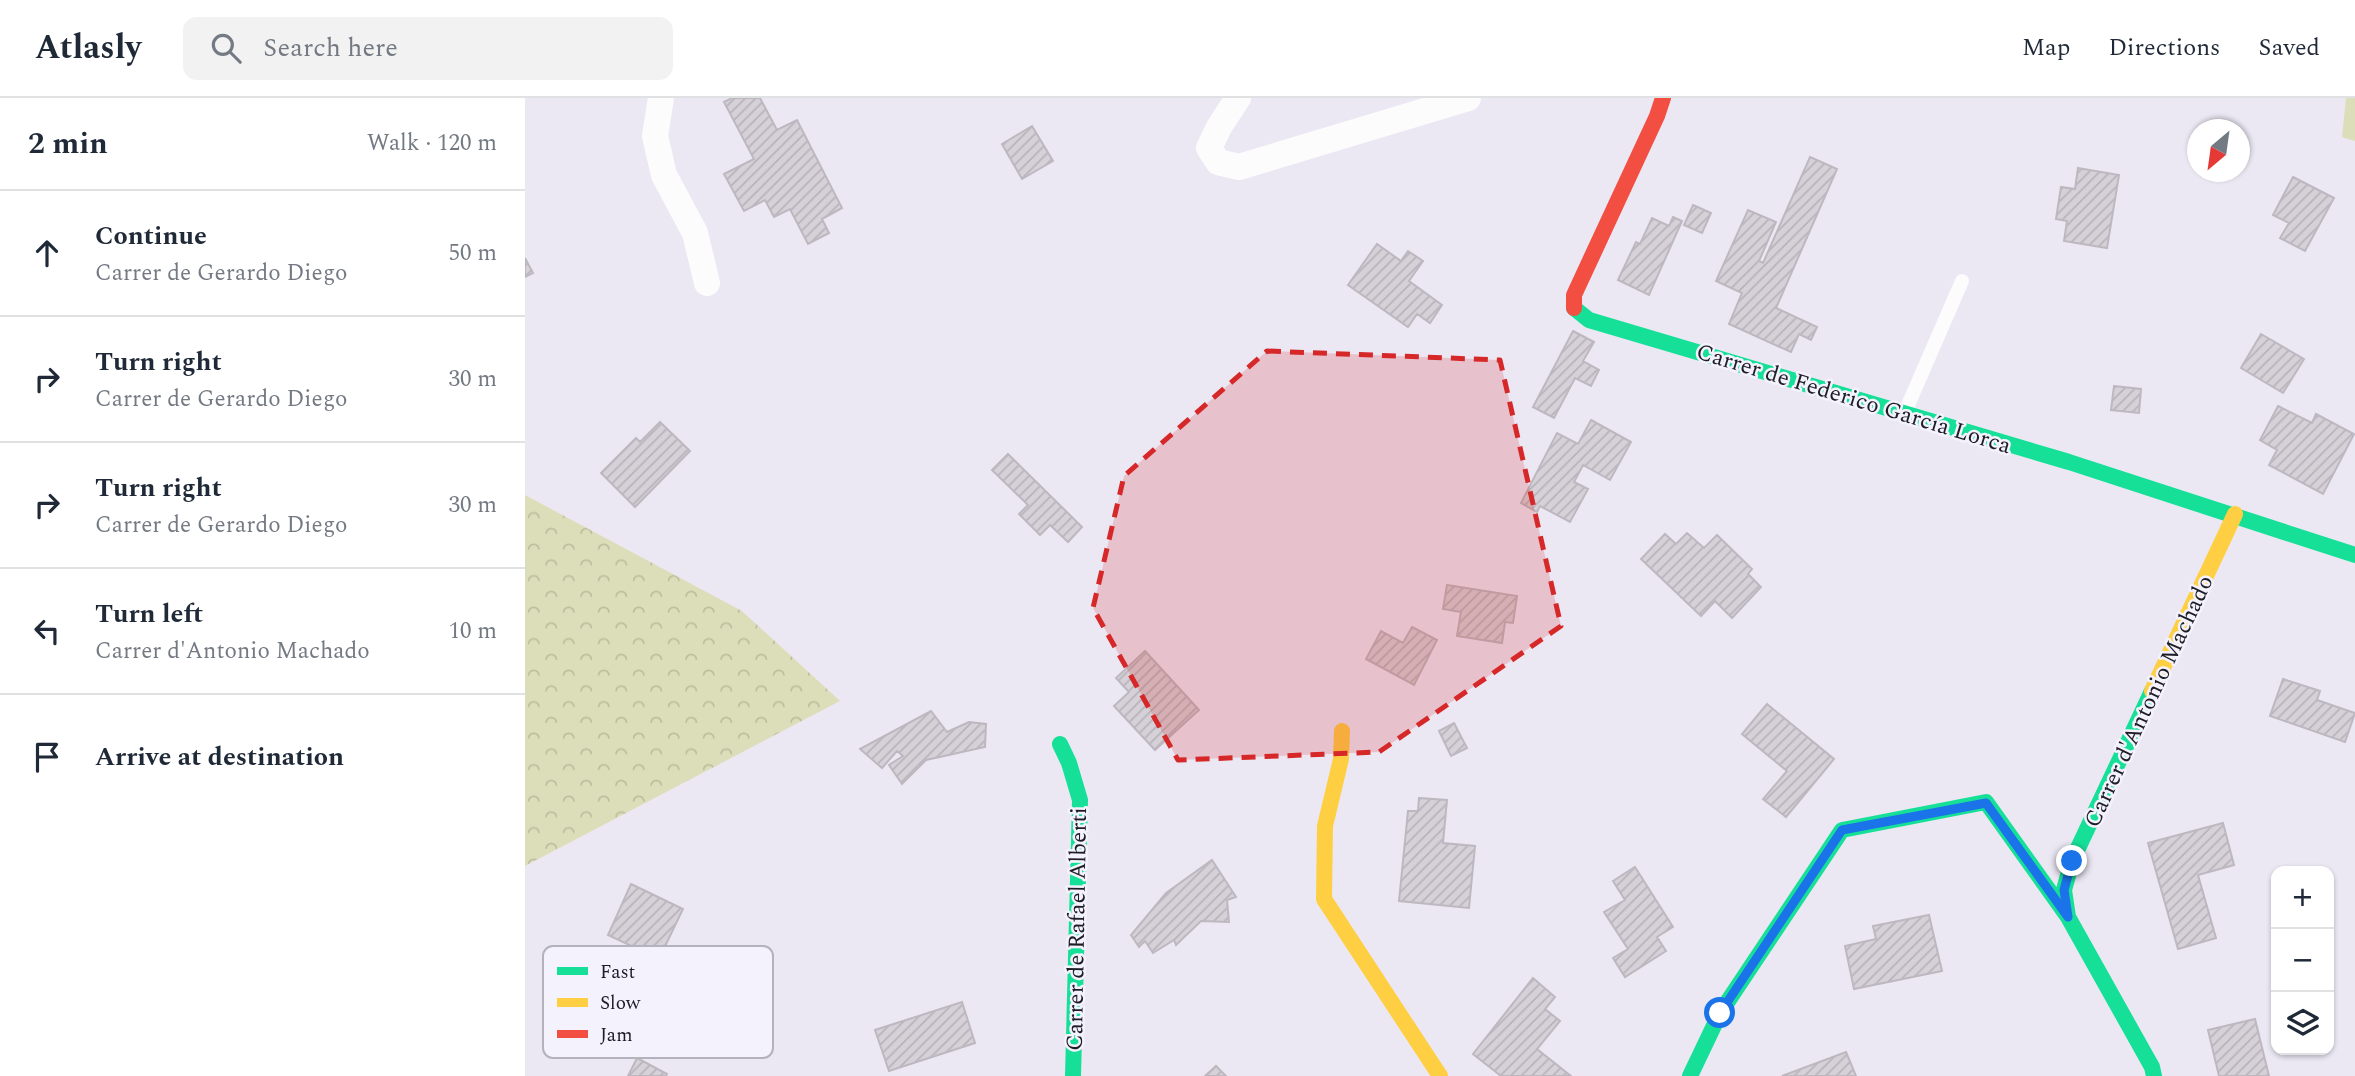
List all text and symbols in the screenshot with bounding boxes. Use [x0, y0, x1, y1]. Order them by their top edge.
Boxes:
search box [183, 17, 673, 80]
text: Atlasly [35, 23, 141, 73]
text: Search here [263, 28, 398, 68]
icon: search [207, 29, 245, 67]
text: Map [2022, 30, 2070, 66]
text: Directions [2108, 30, 2220, 66]
text: Saved [2258, 30, 2320, 66]
north arrow [2187, 119, 2250, 182]
text: 2 min [28, 121, 108, 167]
text: Walk · 120 m [367, 126, 497, 161]
text: Continue [95, 216, 207, 256]
icon: ahead [28, 234, 66, 272]
text: 50 m [448, 236, 497, 271]
text: Carrer de Gerardo Diego [95, 256, 347, 291]
street label: Carrer de Federico García Lorca [1692, 335, 2015, 464]
text: Turn right [95, 342, 222, 382]
icon: right [28, 360, 66, 398]
text: 30 m [448, 362, 497, 397]
text: Carrer de Gerardo Diego [95, 382, 347, 417]
text: Turn right [95, 468, 222, 508]
icon: right [28, 486, 66, 524]
text: 30 m [448, 488, 497, 523]
text: Carrer de Gerardo Diego [95, 508, 347, 543]
street label: Carrer d'Antonio Machado [2075, 570, 2223, 834]
text: Turn left [95, 594, 203, 634]
icon: left [28, 612, 66, 650]
text: 10 m [448, 614, 497, 649]
text: Carrer d'Antonio Machado [95, 634, 370, 669]
text: Arrive at destination [95, 737, 344, 777]
icon: arrive [28, 738, 66, 776]
street label: Carrer de Rafael Alberti [1058, 807, 1097, 1051]
route end [2056, 845, 2087, 876]
map controls [2271, 866, 2334, 1055]
button: + [2271, 866, 2334, 929]
button: − [2271, 929, 2334, 992]
legend [543, 946, 773, 1058]
text: Fast [600, 958, 636, 987]
text: Slow [600, 989, 641, 1018]
button: layers [2271, 992, 2334, 1055]
route start [1704, 997, 1735, 1028]
text: Jam [600, 1021, 632, 1050]

